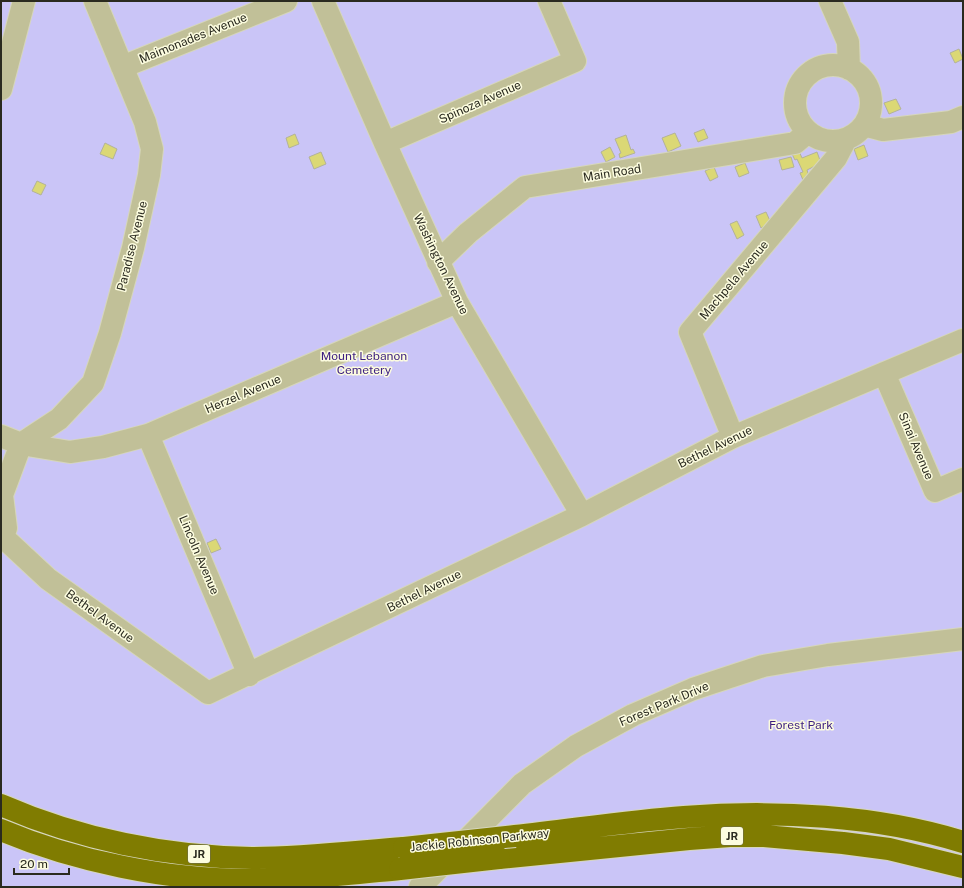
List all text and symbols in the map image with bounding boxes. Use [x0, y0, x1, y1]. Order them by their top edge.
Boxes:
street label: Maimonades Avenue [137, 10, 249, 66]
street label: Spinoza Avenue [437, 78, 523, 126]
street label: Main Road [582, 162, 642, 184]
street label: Paradise Avenue [114, 199, 150, 293]
street label: Washington Avenue [411, 211, 472, 317]
street label: Machpela Avenue [697, 237, 771, 322]
park label: Mount Lebanon Cemetery [321, 349, 407, 377]
street label: Herzel Avenue [203, 372, 283, 416]
street label: Sinai Avenue [896, 410, 937, 482]
street label: Bethel Avenue [676, 423, 755, 471]
street label: Lincoln Avenue [176, 513, 222, 597]
street label: Bethel Avenue [385, 567, 464, 615]
street label: Bethel Avenue [63, 587, 137, 646]
street label: Forest Park Drive [617, 679, 711, 729]
park label: Forest Park [769, 718, 833, 732]
street label: Jackie Robinson Parkway [410, 826, 551, 854]
road number: JR [721, 827, 743, 845]
road number: JR [188, 845, 210, 863]
scale bar [14, 850, 69, 876]
text: 20 m [20, 857, 48, 871]

